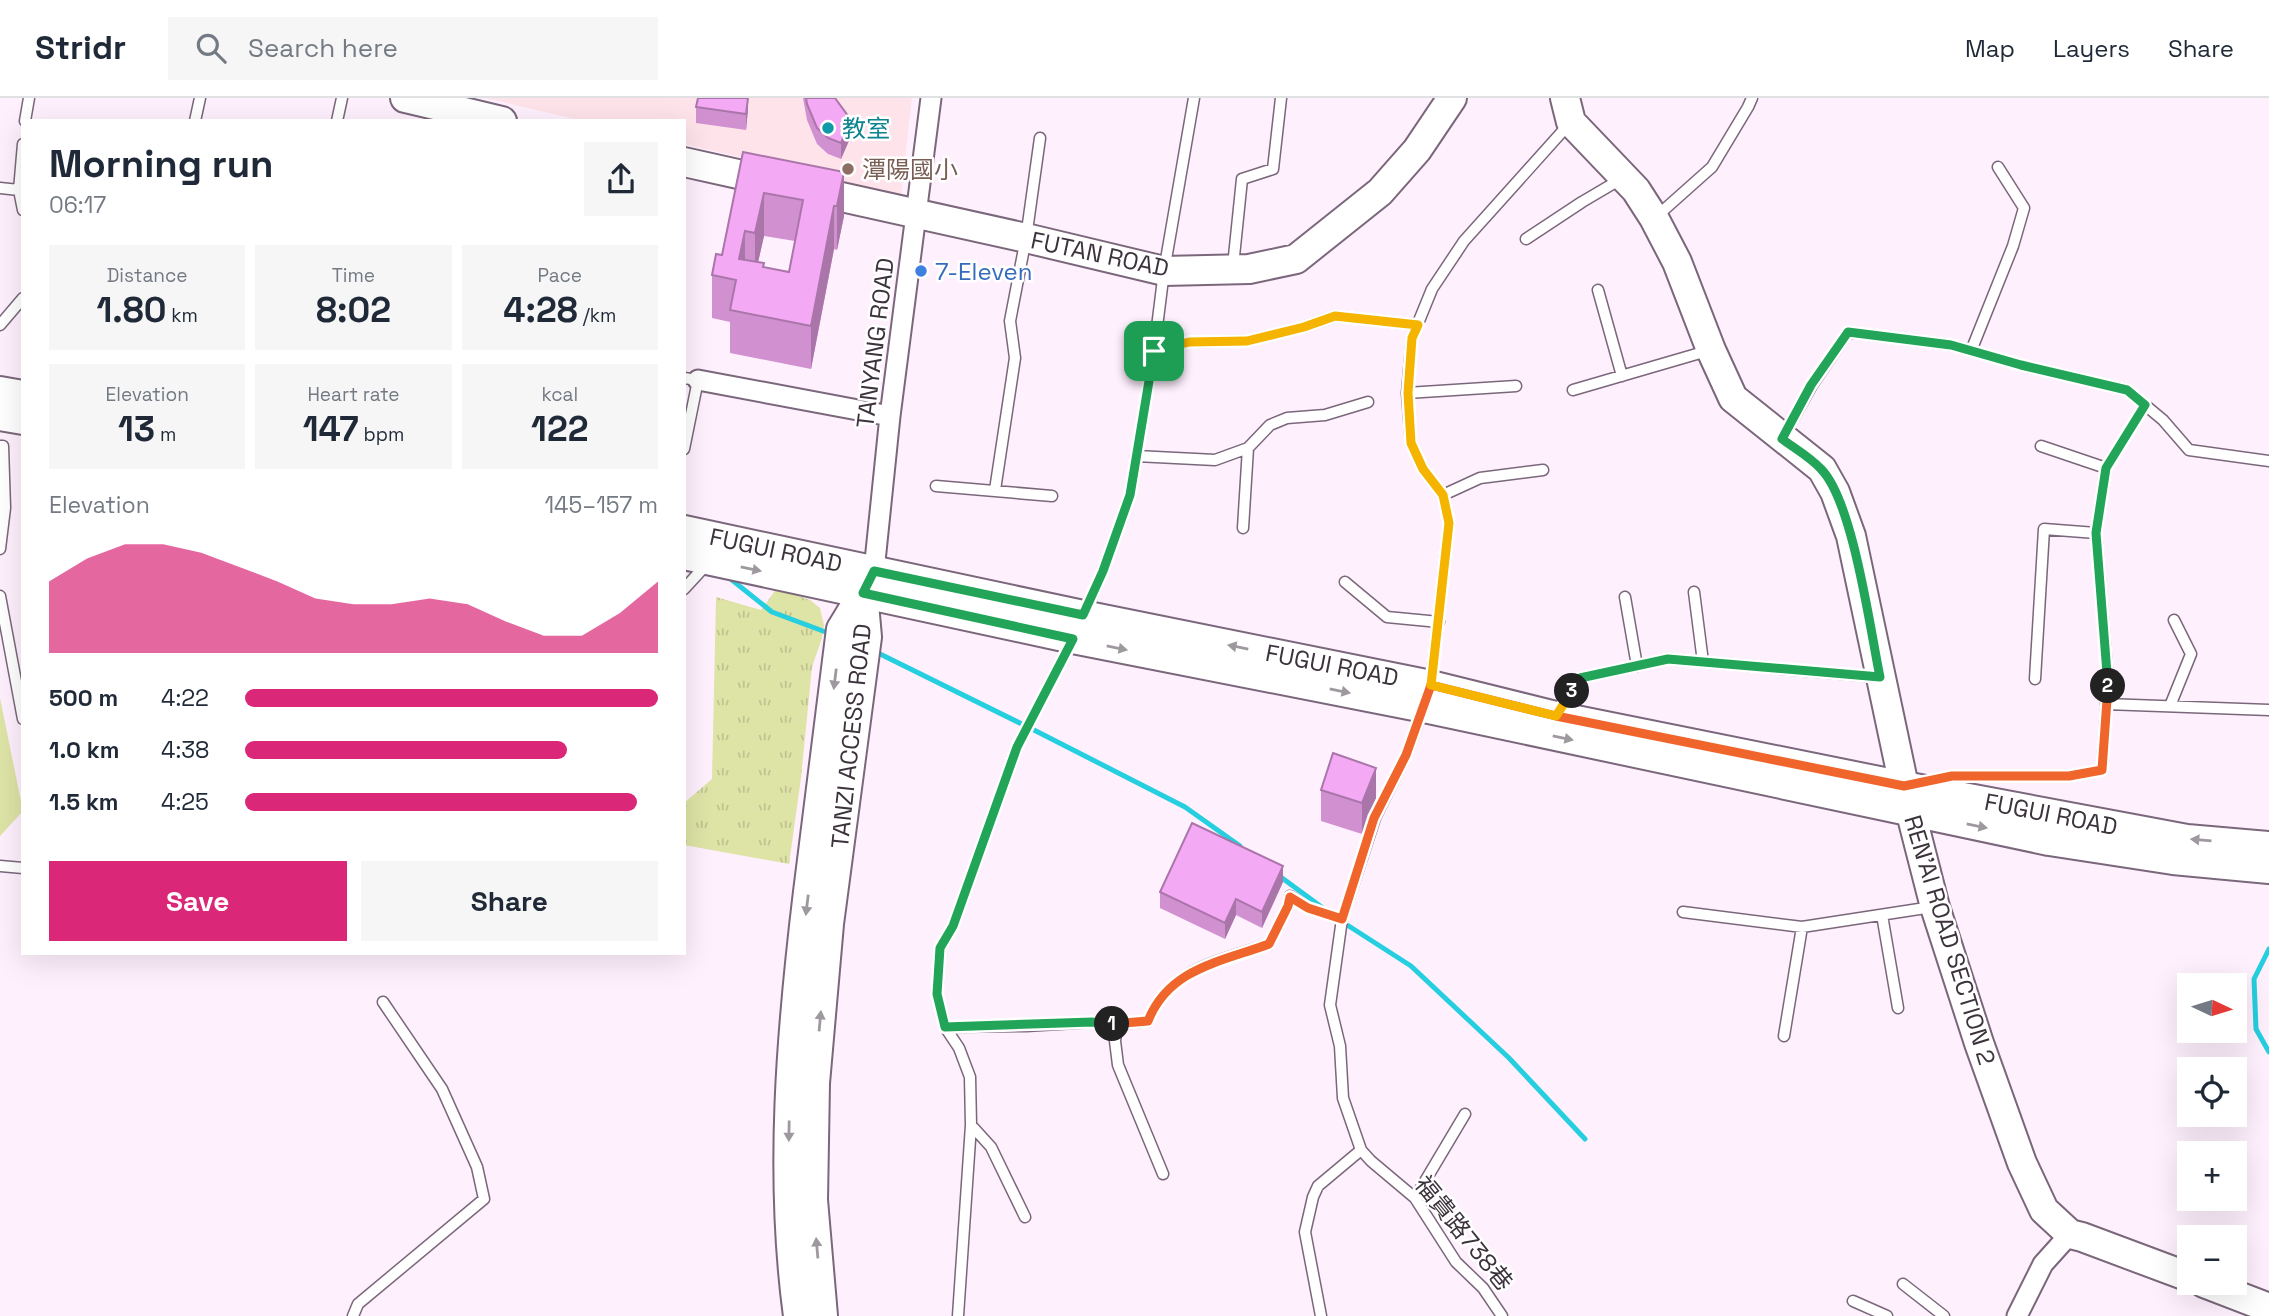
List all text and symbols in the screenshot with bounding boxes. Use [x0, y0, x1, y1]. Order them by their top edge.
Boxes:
search box [168, 17, 658, 80]
text: Stridr [35, 27, 126, 69]
icon: search [192, 29, 230, 67]
text: Search here [248, 31, 398, 65]
text: Map [1965, 33, 2015, 64]
text: Layers [2053, 33, 2130, 64]
text: Share [2168, 33, 2234, 64]
place label: 教室 [842, 113, 890, 144]
marker: 教室 [820, 120, 836, 136]
text: Morning run [49, 140, 274, 188]
button: share [584, 142, 658, 216]
place label: 潭陽國小 [862, 154, 958, 185]
marker: 潭陽國小 [840, 161, 856, 177]
text: 06:17 [49, 190, 106, 220]
street label: FUTAN ROAD [1028, 224, 1172, 284]
street label: TANYANG ROAD [849, 256, 901, 430]
place label: 7-Eleven [935, 256, 1033, 287]
text: Distance [107, 263, 188, 288]
text: Time [332, 263, 375, 288]
text: Pace [538, 263, 582, 288]
marker: 7-Eleven [913, 263, 929, 279]
text: 1.80 [96, 288, 166, 332]
text: 8:02 [316, 288, 391, 332]
text: 4:28 [503, 288, 578, 332]
text: km [166, 303, 198, 328]
text: /km [578, 303, 616, 328]
pin [1124, 321, 1184, 381]
icon: arrive [1135, 332, 1173, 370]
text: Elevation [106, 382, 189, 407]
text: Heart rate [307, 382, 400, 407]
text: kcal [541, 382, 578, 407]
text: 13 [118, 407, 155, 451]
text: 147 [303, 407, 359, 451]
text: 122 [531, 407, 589, 451]
text: m [155, 422, 176, 447]
text: bpm [359, 422, 404, 447]
text: Elevation [49, 490, 150, 520]
text: 145–157 m [544, 490, 658, 520]
street label: FUGUI ROAD [707, 521, 845, 579]
one-way arrow [740, 564, 762, 575]
street label: TANZI ACCESS ROAD [824, 622, 878, 850]
street label: FUGUI ROAD [1263, 637, 1401, 693]
one-way arrow [1227, 641, 1249, 652]
one-way arrow [1106, 643, 1128, 654]
one-way arrow [829, 668, 840, 690]
pin: 2 [2090, 668, 2126, 704]
text: 2 [2102, 673, 2113, 698]
pin: 3 [1554, 674, 1590, 708]
text: 3 [1566, 678, 1577, 703]
text: 500 m [49, 683, 118, 713]
text: 4:22 [161, 683, 209, 713]
one-way arrow [1329, 686, 1351, 697]
one-way arrow [1552, 732, 1574, 743]
text: 1.0 km [49, 735, 119, 765]
text: 4:38 [161, 735, 209, 765]
street label: FUGUI ROAD [1982, 786, 2120, 842]
text: 1.5 km [49, 787, 119, 817]
text: 4:25 [161, 787, 209, 817]
street label: REN’AI ROAD SECTION 2 [1897, 811, 2003, 1069]
one-way arrow [1967, 821, 1989, 832]
one-way arrow [2190, 834, 2212, 845]
button: Save [49, 861, 347, 941]
button: Share [361, 861, 658, 941]
one-way arrow [801, 894, 812, 916]
north arrow [2177, 973, 2247, 1043]
map controls [2177, 973, 2247, 1295]
pin: 1 [1094, 1006, 1130, 1042]
one-way arrow [815, 1010, 826, 1032]
text: 1 [1107, 1011, 1116, 1036]
button: locate [2177, 1057, 2247, 1127]
one-way arrow [783, 1121, 794, 1143]
button: + [2177, 1141, 2247, 1211]
street label: 福貴路738巷 [1408, 1169, 1520, 1297]
button: − [2177, 1225, 2247, 1295]
one-way arrow [811, 1237, 822, 1259]

